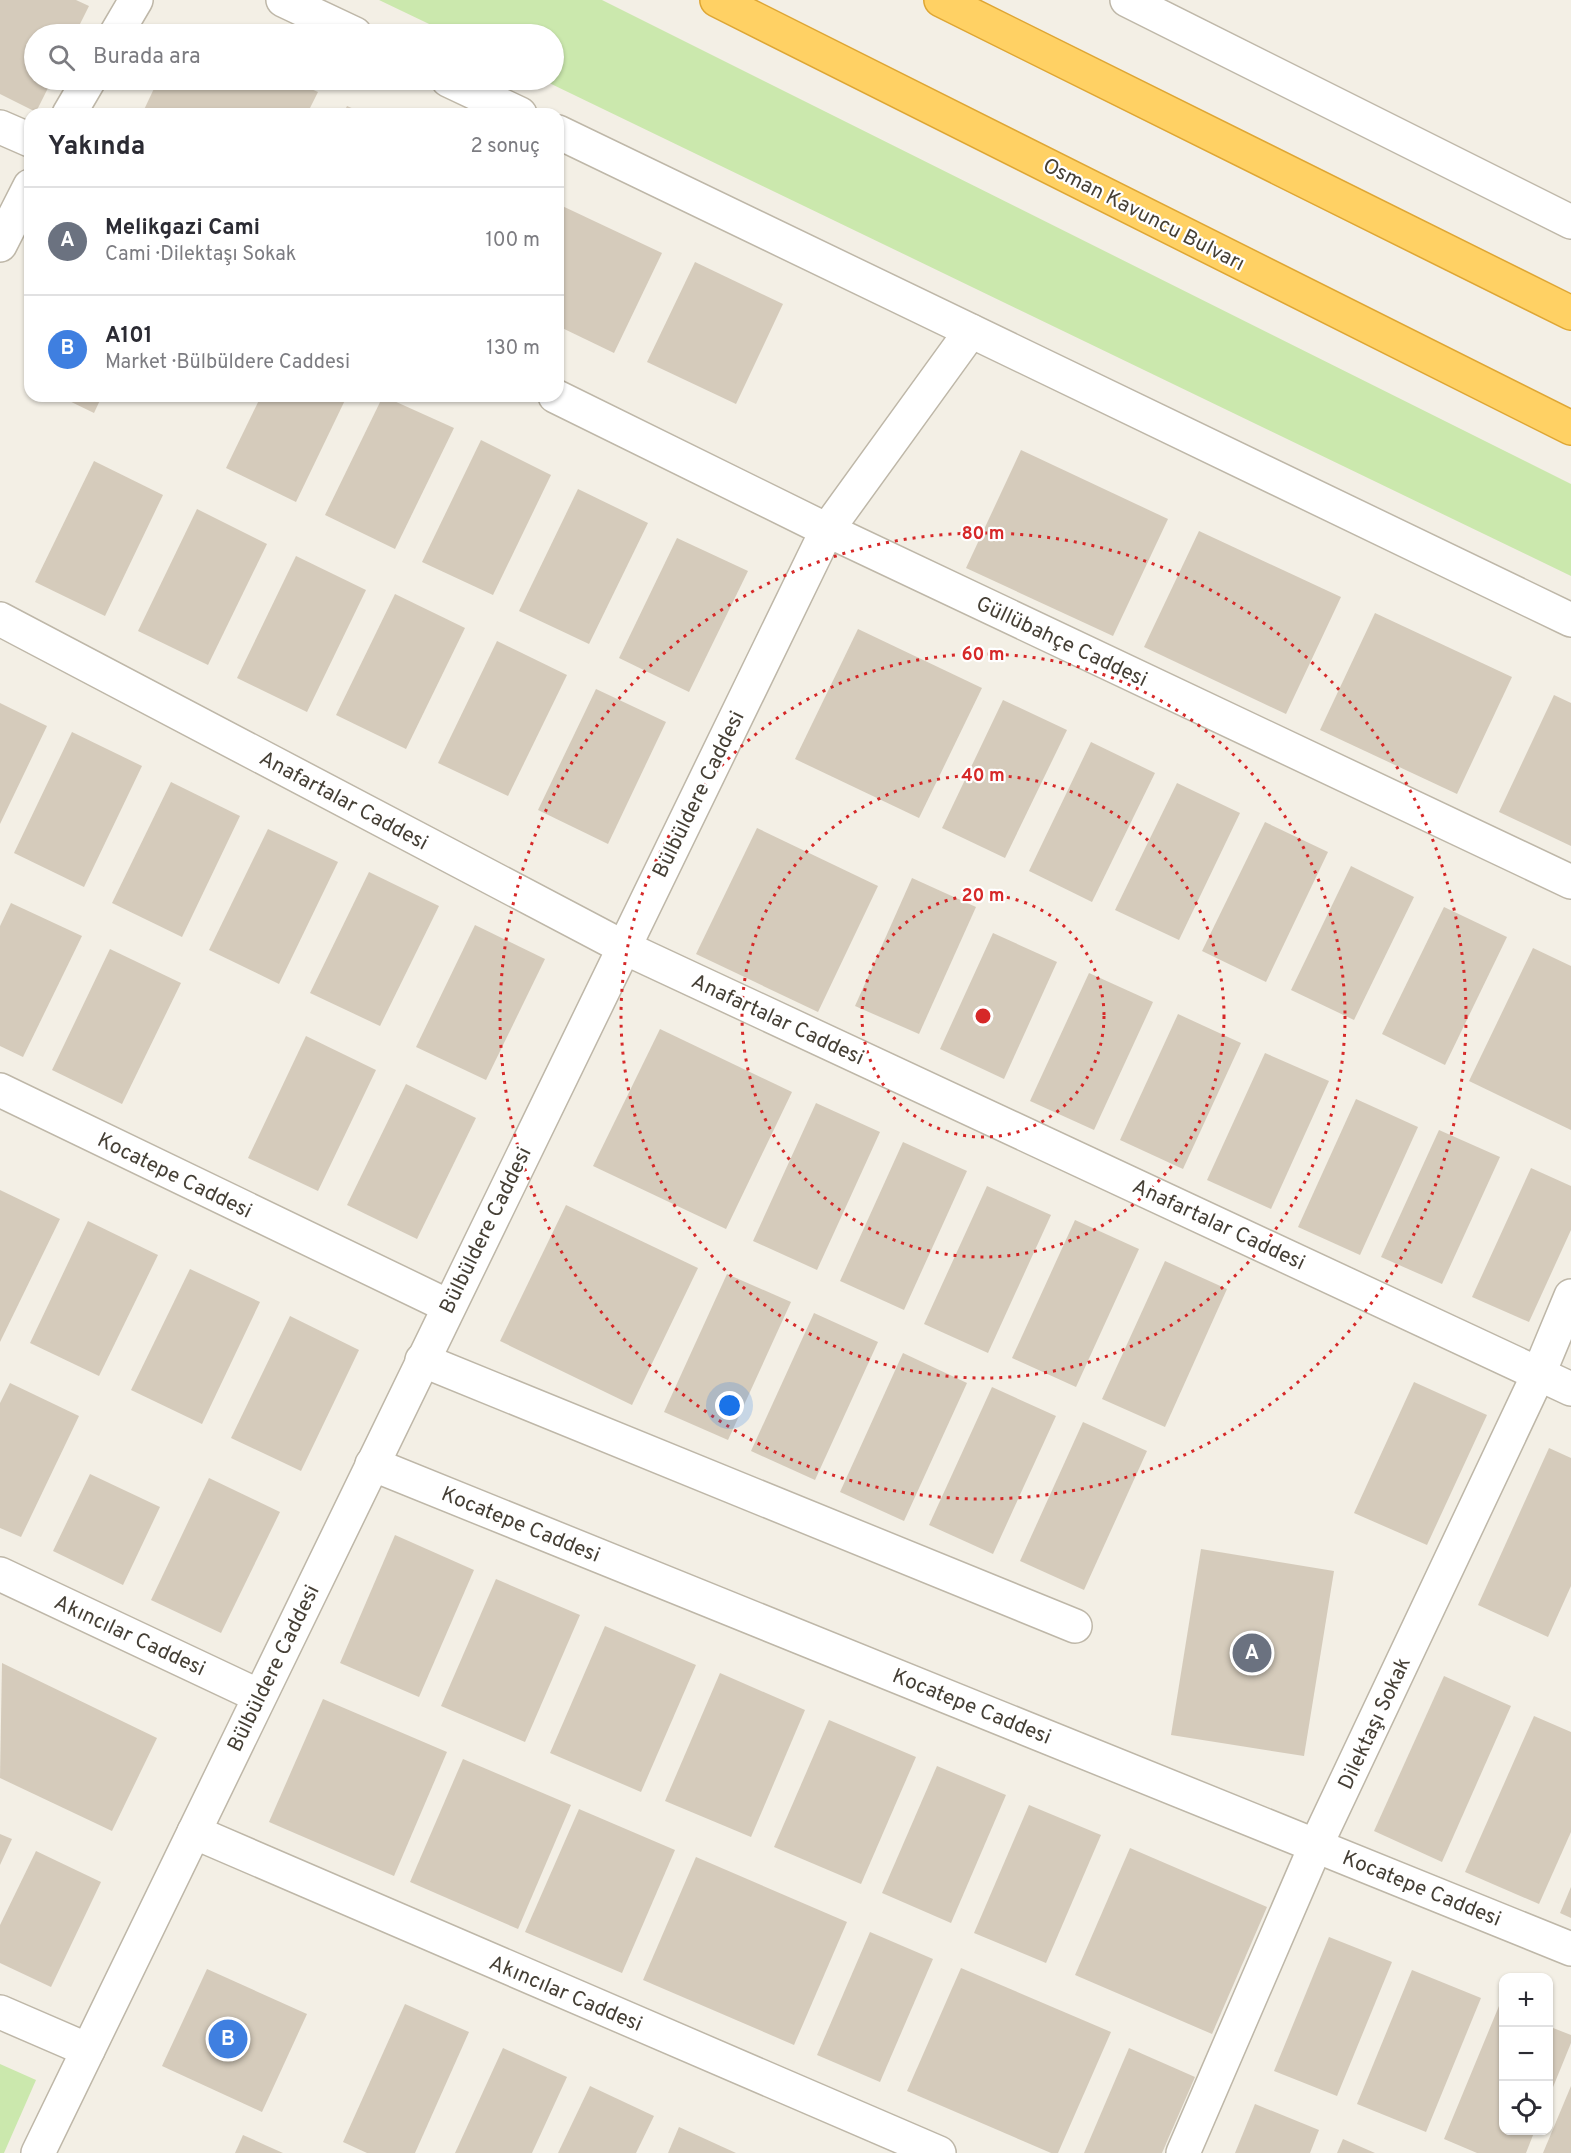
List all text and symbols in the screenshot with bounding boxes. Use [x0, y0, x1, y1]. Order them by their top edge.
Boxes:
search box [24, 24, 564, 90]
icon: search [45, 41, 78, 74]
text: Burada ara [93, 44, 201, 71]
text: Yakında [48, 131, 145, 164]
text: 2 sonuç [470, 134, 540, 160]
street label: Osman Kavuncu Bulvarı [1038, 153, 1249, 278]
text: Melikgazi Cami [105, 215, 260, 242]
text: A [60, 228, 75, 254]
text: 100 m [485, 228, 540, 254]
text: Cami · Dilektaşı Sokak [105, 242, 296, 268]
text: A101 [105, 323, 153, 350]
text: B [61, 336, 74, 362]
text: 130 m [486, 336, 540, 362]
text: Market · Bülbüldere Caddesi [105, 350, 350, 376]
text: 80 m [961, 523, 1005, 546]
street label: Güllübahçe Caddesi [971, 591, 1151, 694]
text: 60 m [961, 644, 1005, 667]
street label: Bülbüldere Caddesi [647, 707, 751, 882]
street label: Anafartalar Caddesi [254, 745, 432, 857]
text: 40 m [961, 765, 1005, 788]
text: 20 m [961, 885, 1005, 908]
street label: Anafartalar Caddesi [687, 969, 868, 1072]
centre of rings [973, 1006, 993, 1026]
street label: Kocatepe Caddesi [93, 1127, 256, 1226]
street label: Bülbüldere Caddesi [434, 1143, 538, 1318]
street label: Anafartalar Caddesi [1128, 1174, 1309, 1277]
your location [715, 1391, 744, 1420]
street label: Kocatepe Caddesi [437, 1481, 604, 1570]
street label: Bülbüldere Caddesi [222, 1581, 326, 1756]
street label: Akıncılar Caddesi [49, 1590, 209, 1683]
pin: A [1232, 1630, 1272, 1676]
street label: Dilektaşı Sokak [1333, 1653, 1418, 1794]
street label: Kocatepe Caddesi [888, 1663, 1055, 1752]
street label: Kocatepe Caddesi [1338, 1845, 1505, 1934]
street label: Akıncılar Caddesi [485, 1950, 646, 2039]
map controls [1499, 1973, 1553, 2135]
button: + [1499, 1973, 1553, 2027]
pin: B [208, 2016, 248, 2062]
button: − [1499, 2027, 1553, 2081]
button: locate [1499, 2081, 1553, 2135]

